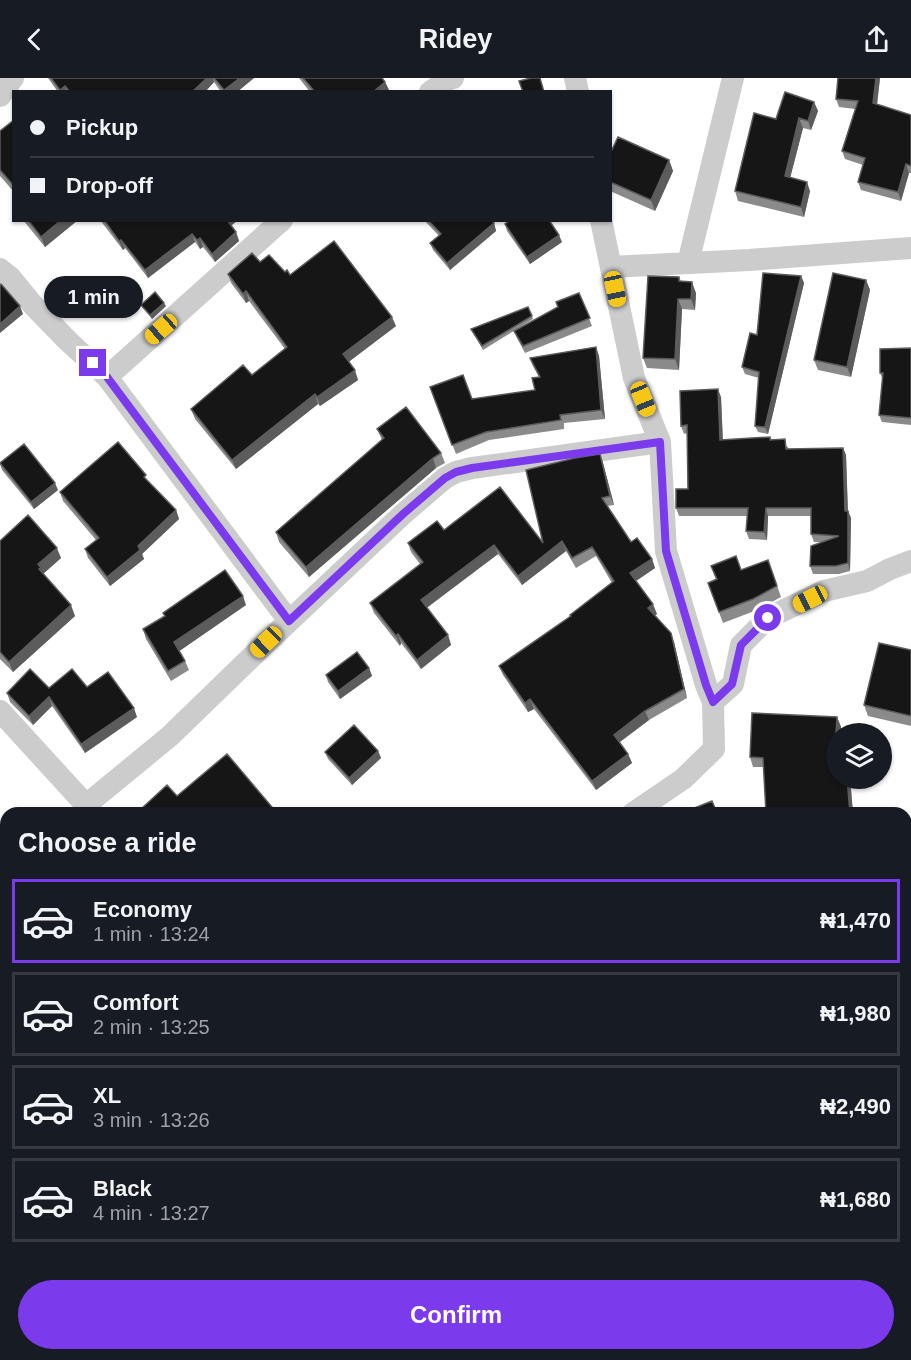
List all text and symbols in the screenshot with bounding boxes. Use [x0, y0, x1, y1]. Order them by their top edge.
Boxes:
icon: back [18, 23, 51, 56]
icon: share [860, 23, 893, 56]
text: Ridey [419, 24, 492, 54]
text: Pickup [66, 115, 138, 140]
text: Drop-off [66, 173, 153, 198]
car [602, 270, 628, 308]
callout: 1 min [44, 276, 142, 318]
text: 1 min [67, 286, 120, 308]
car [142, 310, 180, 348]
route end [79, 349, 106, 376]
car [628, 379, 658, 419]
car [790, 583, 830, 615]
route start [754, 604, 781, 631]
car [247, 623, 285, 661]
map controls [826, 723, 892, 789]
button: layers [826, 723, 892, 789]
text: Choose a ride [18, 828, 197, 858]
icon: car [21, 894, 75, 948]
text: Economy [93, 897, 192, 922]
text: ₦1,470 [820, 908, 891, 933]
text: 1 min · 13:24 [93, 923, 210, 945]
icon: car [21, 987, 75, 1041]
text: Comfort [93, 990, 179, 1015]
text: ₦1,980 [820, 1001, 891, 1026]
text: 2 min · 13:25 [93, 1016, 210, 1038]
icon: car [21, 1080, 75, 1134]
text: XL [93, 1083, 121, 1108]
text: ₦2,490 [820, 1094, 891, 1119]
text: 3 min · 13:26 [93, 1109, 210, 1131]
icon: car [21, 1173, 75, 1227]
text: Black [93, 1176, 152, 1201]
text: ₦1,680 [820, 1187, 891, 1212]
text: 4 min · 13:27 [93, 1202, 210, 1224]
button: Confirm [18, 1280, 894, 1349]

